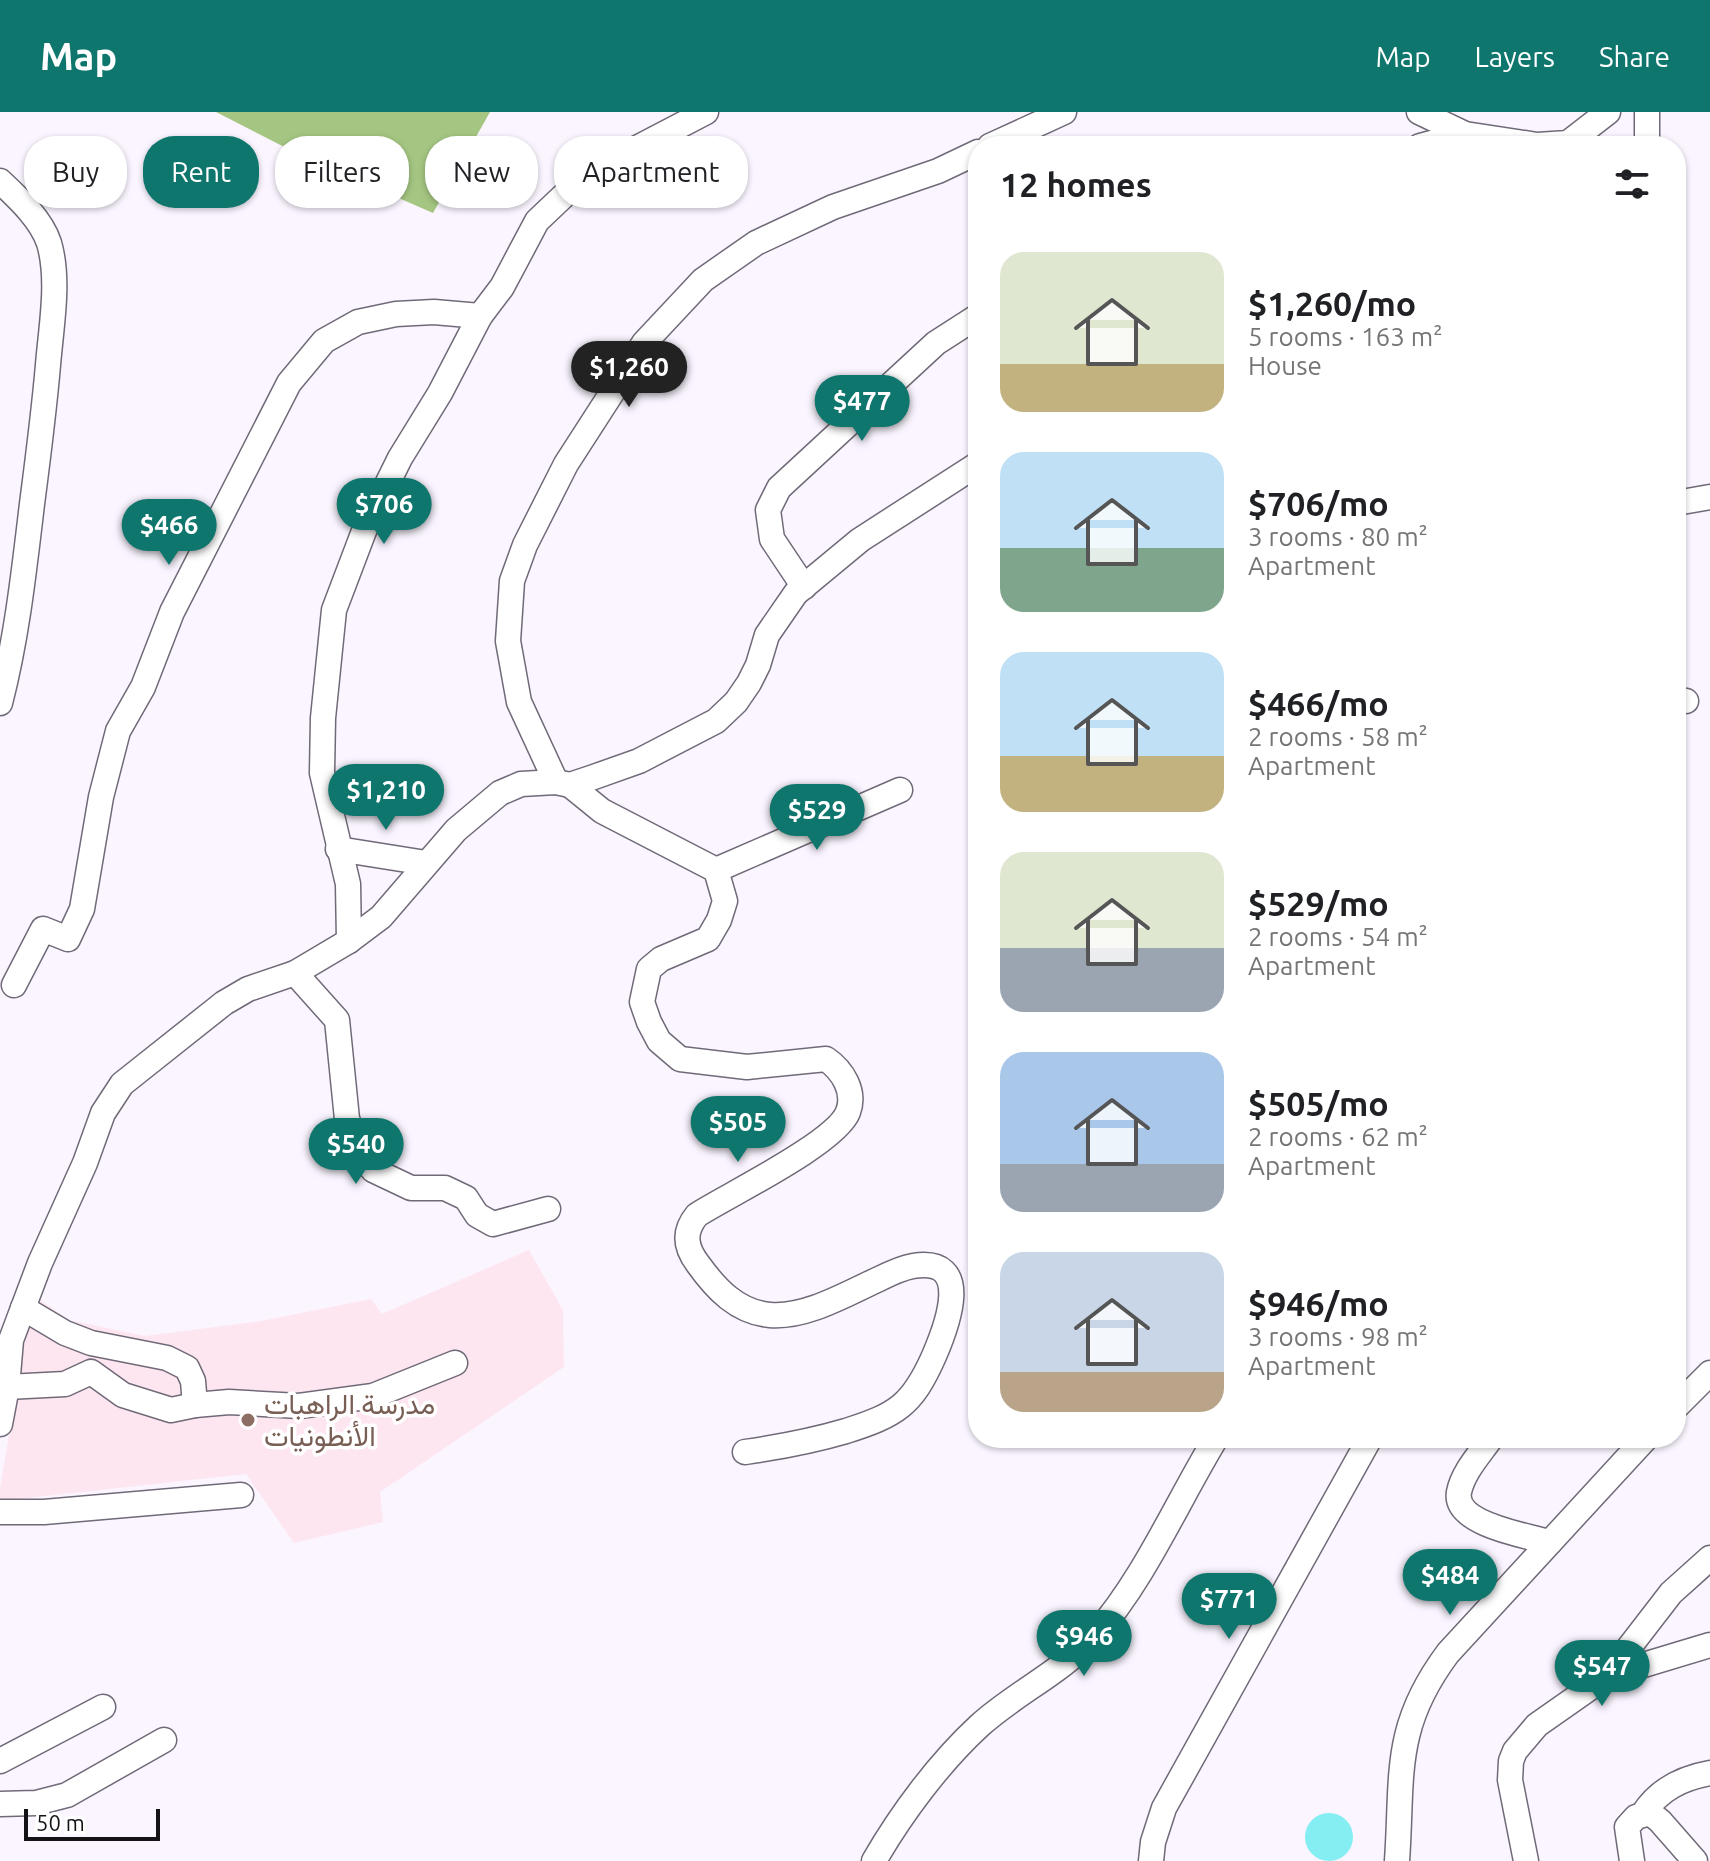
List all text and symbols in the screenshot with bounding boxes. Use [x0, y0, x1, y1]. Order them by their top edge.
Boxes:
text: Map [40, 35, 117, 77]
text: Map [1375, 41, 1431, 72]
text: Layers [1475, 41, 1555, 72]
text: Share [1599, 41, 1670, 72]
chip: Buy [24, 136, 127, 208]
chip: Rent [143, 136, 259, 208]
chip: Filters [275, 136, 409, 208]
chip: New [425, 136, 538, 208]
chip: Apartment [554, 136, 748, 208]
icon: filters [1610, 162, 1654, 206]
text: 12 homes [1000, 165, 1152, 203]
icon: home [1064, 284, 1160, 380]
text: $1,260/mo [1248, 284, 1416, 322]
text: 5 rooms · 163 m² [1248, 322, 1443, 351]
pin: $1,260 [564, 341, 694, 409]
text: House [1248, 351, 1322, 380]
text: $1,260 [589, 352, 669, 381]
pin: $477 [815, 375, 909, 443]
text: $477 [833, 386, 891, 415]
pin: $706 [337, 478, 431, 546]
icon: home [1064, 484, 1160, 580]
text: $706/mo [1248, 484, 1389, 522]
text: $706 [355, 489, 413, 518]
pin: $466 [122, 499, 216, 567]
text: $466 [140, 510, 198, 539]
text: 3 rooms · 80 m² [1248, 522, 1428, 551]
text: Apartment [1248, 551, 1375, 580]
icon: home [1064, 684, 1160, 780]
text: $466/mo [1248, 684, 1389, 722]
text: 2 rooms · 58 m² [1248, 722, 1428, 751]
text: Apartment [1248, 751, 1375, 780]
pin: $1,210 [321, 764, 451, 832]
text: $1,210 [346, 775, 426, 804]
pin: $529 [770, 784, 864, 852]
text: $529 [788, 795, 846, 824]
icon: home [1064, 884, 1160, 980]
text: $529/mo [1248, 884, 1389, 922]
text: 2 rooms · 54 m² [1248, 922, 1428, 951]
text: Apartment [1248, 951, 1375, 980]
icon: home [1064, 1084, 1160, 1180]
text: $505/mo [1248, 1084, 1389, 1122]
pin: $505 [691, 1096, 785, 1164]
text: $505 [709, 1107, 767, 1136]
pin: $540 [309, 1118, 403, 1186]
text: 2 rooms · 62 m² [1248, 1122, 1428, 1151]
text: $540 [327, 1129, 385, 1158]
text: Apartment [1248, 1151, 1375, 1180]
icon: home [1064, 1284, 1160, 1380]
text: $946/mo [1248, 1284, 1389, 1322]
text: 3 rooms · 98 m² [1248, 1322, 1428, 1351]
text: Apartment [1248, 1351, 1375, 1380]
place label: مدرسة الراهبات الأنطونيات [264, 1388, 435, 1454]
marker: مدرسة الراهبات الأنطونيات [239, 1411, 257, 1429]
pin: $484 [1403, 1549, 1497, 1617]
text: $484 [1421, 1560, 1479, 1589]
pin: $771 [1182, 1573, 1276, 1641]
text: $771 [1200, 1584, 1258, 1613]
pin: $946 [1037, 1610, 1131, 1678]
text: $946 [1055, 1621, 1113, 1650]
pin: $547 [1555, 1640, 1649, 1708]
text: $547 [1573, 1651, 1631, 1680]
scale bar [24, 1805, 160, 1841]
text: 50 m [36, 1810, 85, 1835]

